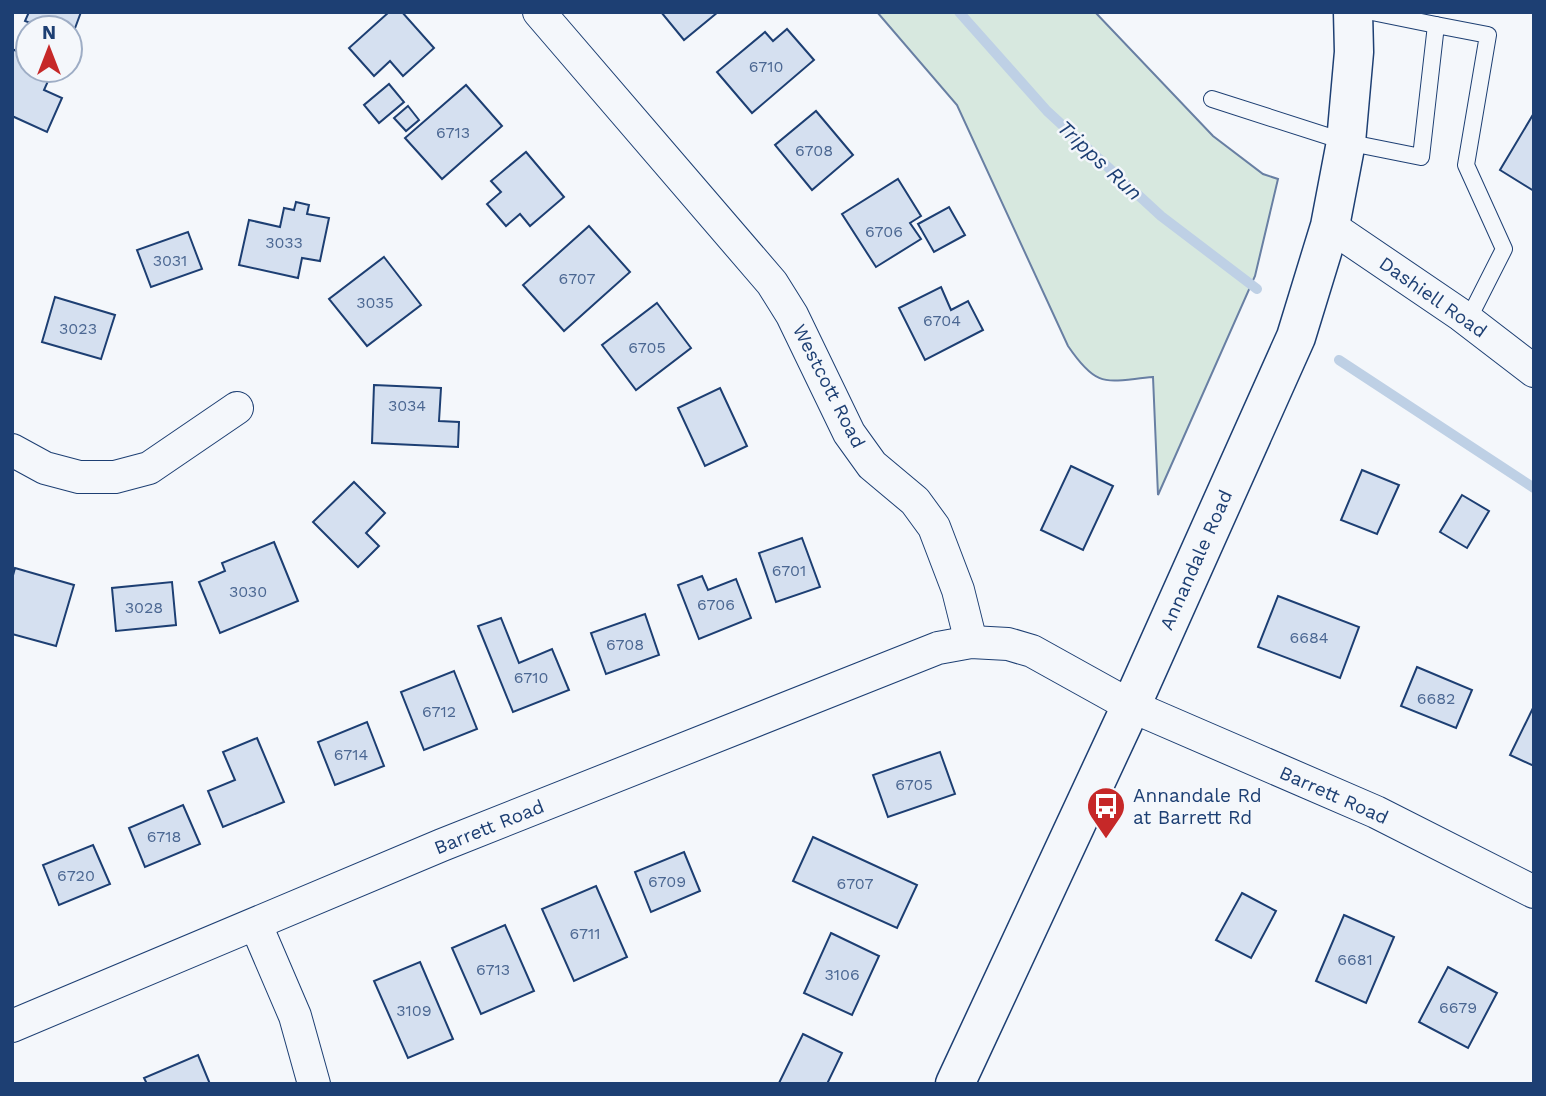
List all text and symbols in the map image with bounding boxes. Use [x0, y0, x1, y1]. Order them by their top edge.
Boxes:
north arrow [14, 14, 84, 84]
text: N [42, 21, 56, 44]
house number: 6710 [749, 57, 783, 76]
water label: Tripps Run [1053, 115, 1147, 205]
house number: 6713 [436, 123, 470, 142]
house number: 6708 [795, 141, 833, 160]
house number: 6706 [865, 222, 903, 241]
house number: 3033 [265, 233, 303, 252]
house number: 3031 [153, 251, 187, 270]
street label: Dashiell Road [1375, 251, 1491, 343]
house number: 6707 [559, 269, 595, 288]
house number: 3035 [356, 293, 394, 312]
house number: 6704 [923, 311, 961, 330]
house number: 3023 [59, 319, 97, 338]
street label: Westcott Road [788, 320, 870, 452]
house number: 6705 [628, 338, 666, 357]
house number: 3034 [388, 396, 426, 415]
street label: Annandale Road [1155, 486, 1237, 634]
house number: 6701 [772, 561, 806, 580]
house number: 3030 [229, 582, 267, 601]
house number: 6706 [697, 595, 735, 614]
house number: 3028 [125, 598, 163, 617]
house number: 6684 [1289, 628, 1329, 647]
house number: 6708 [606, 635, 644, 654]
house number: 6710 [514, 668, 548, 687]
house number: 6682 [1417, 689, 1455, 708]
house number: 6712 [422, 702, 456, 721]
house number: 6714 [334, 745, 369, 764]
street label: Barrett Road [1276, 761, 1392, 829]
house number: 6705 [895, 775, 933, 794]
place label: Annandale Rd at Barrett Rd [1133, 784, 1262, 829]
bus stop icon: Annandale Rd at Barrett Rd [1085, 785, 1127, 840]
street label: Barrett Road [431, 794, 547, 860]
house number: 6718 [147, 827, 181, 846]
house number: 6720 [57, 866, 95, 885]
house number: 6709 [648, 872, 686, 891]
house number: 6707 [837, 874, 873, 893]
house number: 6711 [569, 924, 601, 943]
house number: 6681 [1337, 950, 1373, 969]
house number: 6713 [476, 960, 510, 979]
house number: 3106 [824, 965, 860, 984]
house number: 6679 [1439, 998, 1477, 1017]
house number: 3109 [396, 1001, 432, 1020]

